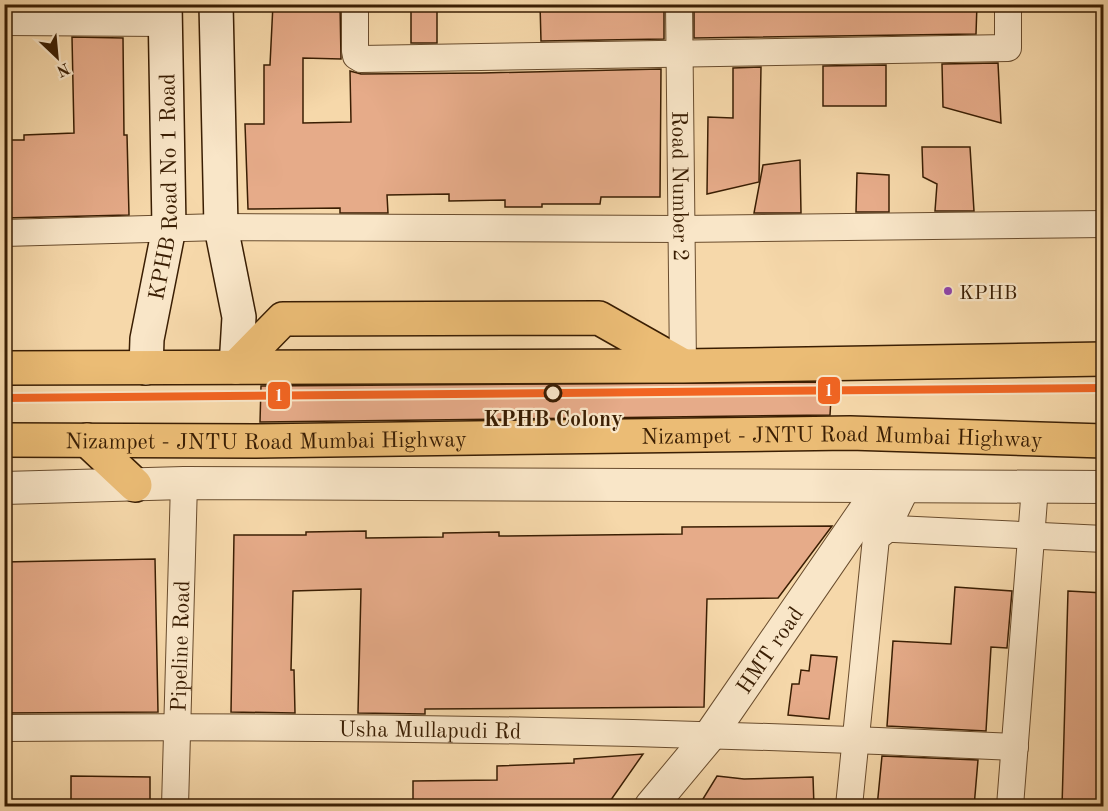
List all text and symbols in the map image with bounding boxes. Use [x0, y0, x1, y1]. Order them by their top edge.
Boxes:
north arrow [27, 27, 87, 87]
text: N [53, 59, 72, 79]
street label: KPHB Road No 1 Road [146, 73, 182, 302]
street label: Road Number 2 [667, 111, 691, 262]
place label: KPHB [959, 284, 1017, 304]
marker: KPHB [942, 285, 954, 297]
line badge: 1 [817, 376, 841, 405]
line badge: 1 [267, 381, 291, 410]
marker: KPHB Colony [544, 384, 562, 402]
text: 1 [824, 384, 834, 400]
text: 1 [274, 389, 284, 405]
place label: KPHB Colony [483, 409, 623, 431]
street label: Nizampet - JNTU Road Mumbai Highway [641, 424, 1043, 452]
street label: Nizampet - JNTU Road Mumbai Highway [65, 429, 467, 454]
street label: Pipeline Road [169, 580, 194, 712]
street label: HMT road [733, 603, 808, 698]
street label: Usha Mullapudi Rd [339, 719, 522, 744]

